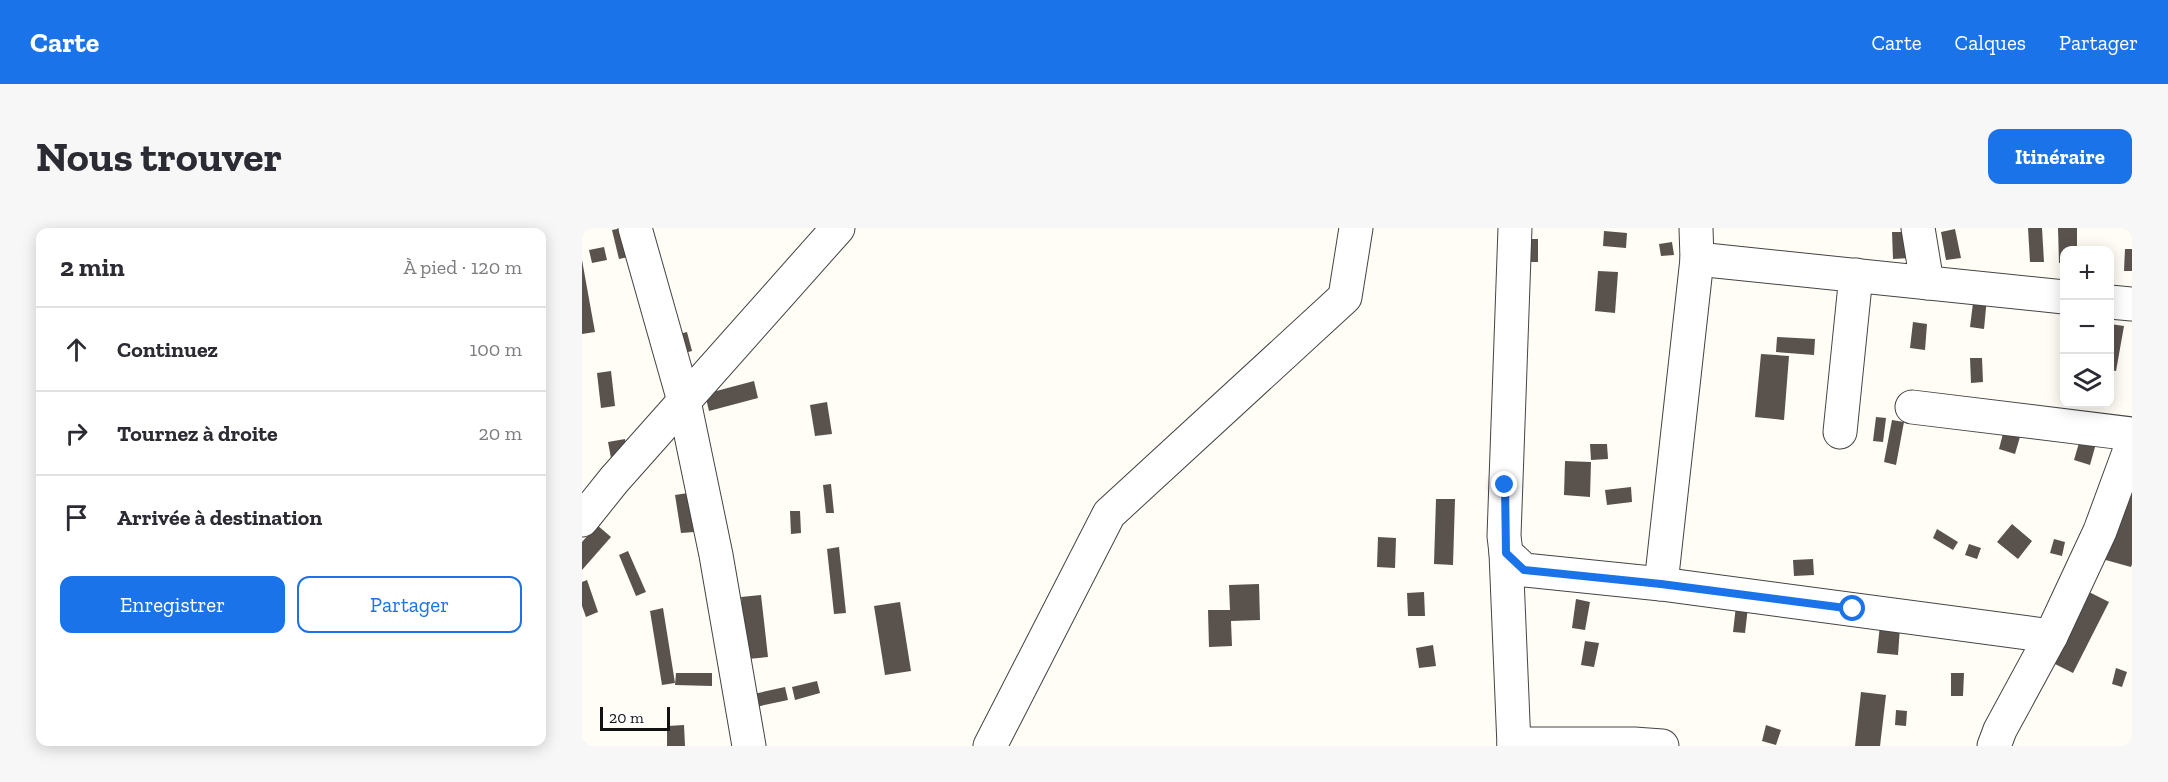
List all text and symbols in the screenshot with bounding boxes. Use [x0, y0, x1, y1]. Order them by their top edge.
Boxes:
text: Carte [30, 26, 99, 59]
text: Carte [1871, 30, 1922, 55]
text: Calques [1955, 30, 2026, 55]
text: Partager [2059, 30, 2138, 55]
button: Itinéraire [1988, 129, 2132, 184]
text: Nous trouver [36, 131, 282, 182]
map controls [2060, 246, 2114, 408]
button: + [2060, 246, 2114, 300]
text: 2 min [60, 251, 125, 283]
text: À pied · 120 m [403, 255, 522, 279]
button: − [2060, 300, 2114, 354]
icon: ahead [60, 333, 93, 366]
text: Continuez [117, 336, 218, 363]
text: 100 m [469, 337, 522, 361]
button: layers [2060, 354, 2114, 408]
icon: right [60, 417, 93, 450]
text: Tournez à droite [117, 420, 278, 447]
text: 20 m [478, 421, 522, 445]
route end [1491, 471, 1517, 497]
icon: arrive [60, 501, 93, 534]
text: Arrivée à destination [117, 504, 322, 531]
button: Enregistrer [60, 576, 285, 633]
button: Partager [297, 576, 522, 633]
route start [1839, 595, 1865, 621]
scale bar [600, 704, 670, 732]
text: 20 m [609, 708, 644, 727]

